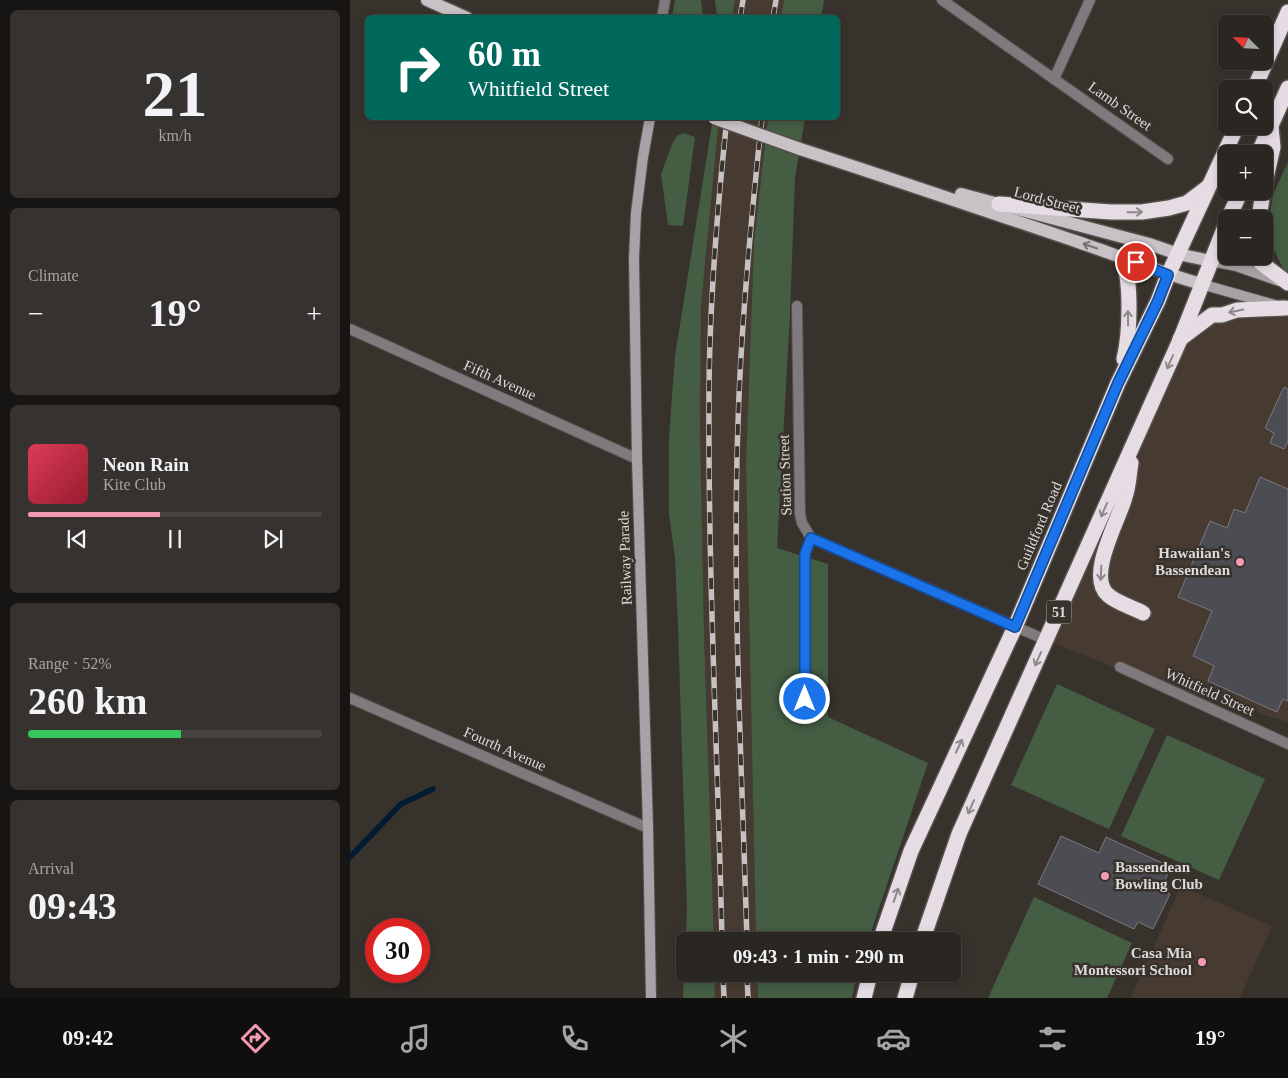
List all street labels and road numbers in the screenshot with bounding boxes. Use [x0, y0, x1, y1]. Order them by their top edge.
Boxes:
street label: Lamb Street [1085, 78, 1155, 134]
street label: Lord Street [1012, 183, 1083, 217]
street label: Fifth Avenue [461, 357, 539, 403]
street label: Station Street [776, 433, 794, 516]
street label: Guildford Road [1013, 479, 1065, 573]
street label: Railway Parade [615, 510, 635, 606]
road number: 51 [1046, 600, 1072, 624]
street label: Whitfield Street [1163, 665, 1258, 719]
street label: Fourth Avenue [461, 724, 549, 774]

